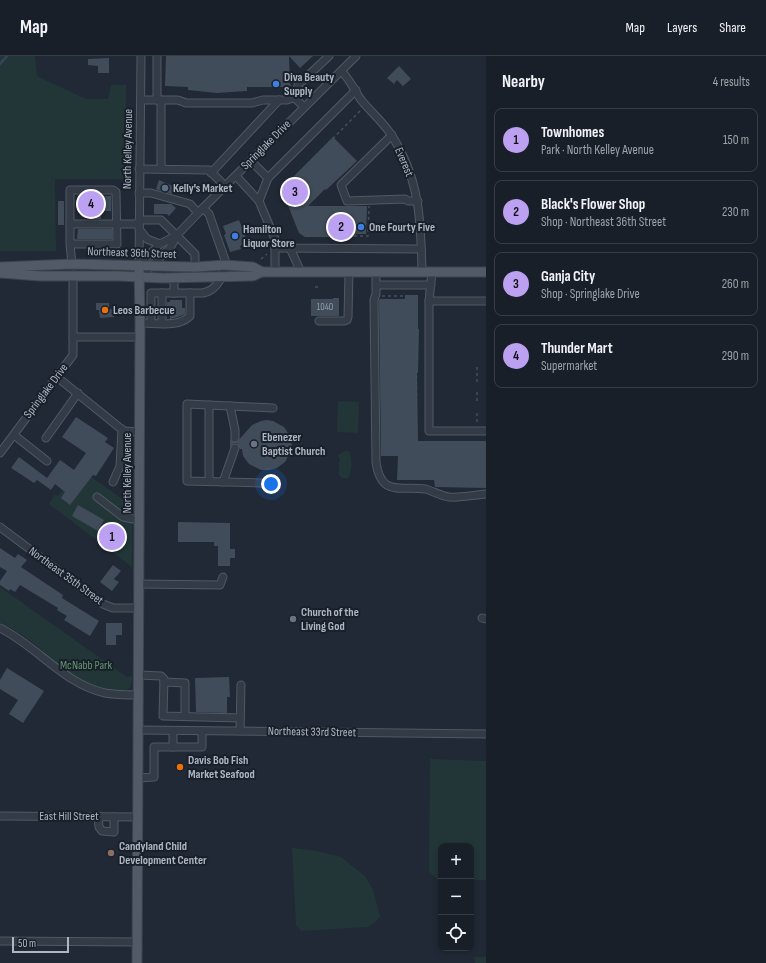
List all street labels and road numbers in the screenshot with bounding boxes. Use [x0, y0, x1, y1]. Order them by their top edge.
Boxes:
street label: North Kelley Avenue [120, 108, 136, 189]
street label: Springlake Drive [238, 117, 294, 173]
street label: Everest [391, 145, 417, 179]
street label: Northeast 36th Street [87, 244, 177, 262]
street label: Springlake Drive [21, 361, 72, 421]
street label: North Kelley Avenue [120, 433, 135, 513]
street label: Northeast 35th Street [26, 544, 107, 608]
street label: Northeast 33rd Street [268, 724, 357, 740]
street label: East Hill Street [39, 809, 99, 824]

